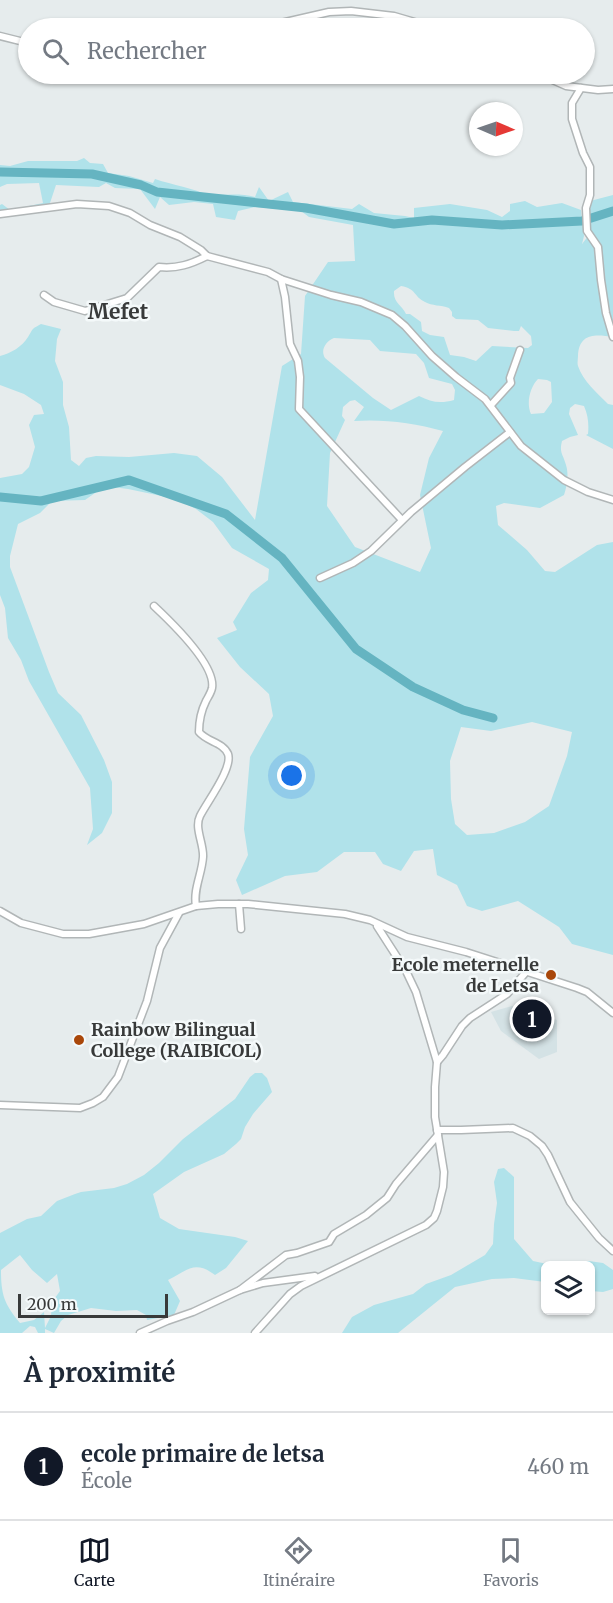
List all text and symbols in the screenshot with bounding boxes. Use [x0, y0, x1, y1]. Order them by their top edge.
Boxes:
search box [18, 18, 595, 84]
icon: search [39, 35, 72, 68]
text: Rechercher [87, 37, 207, 65]
north arrow [469, 102, 523, 156]
district label: Mefet [88, 298, 149, 325]
your location [277, 761, 306, 790]
place label: Ecole meternelle de Letsa [392, 953, 539, 997]
marker: Ecole meternelle de Letsa [544, 968, 558, 982]
pin: 1 [512, 996, 552, 1042]
place label: Rainbow Bilingual College (RAIBICOL) [91, 1018, 262, 1062]
marker: Rainbow Bilingual College (RAIBICOL) [72, 1033, 86, 1047]
map controls [541, 1261, 595, 1315]
button: layers [541, 1261, 595, 1315]
scale bar [18, 1291, 168, 1318]
text: 200 m [27, 1294, 77, 1314]
text: À proximité [24, 1356, 175, 1389]
text: ecole primaire de letsa [81, 1440, 324, 1468]
text: 1 [39, 1454, 48, 1479]
text: 460 m [527, 1454, 589, 1479]
text: École [81, 1468, 132, 1493]
tab: Carte [74, 1534, 115, 1590]
tab: Itinéraire [263, 1534, 335, 1590]
tab: Favoris [483, 1534, 539, 1590]

